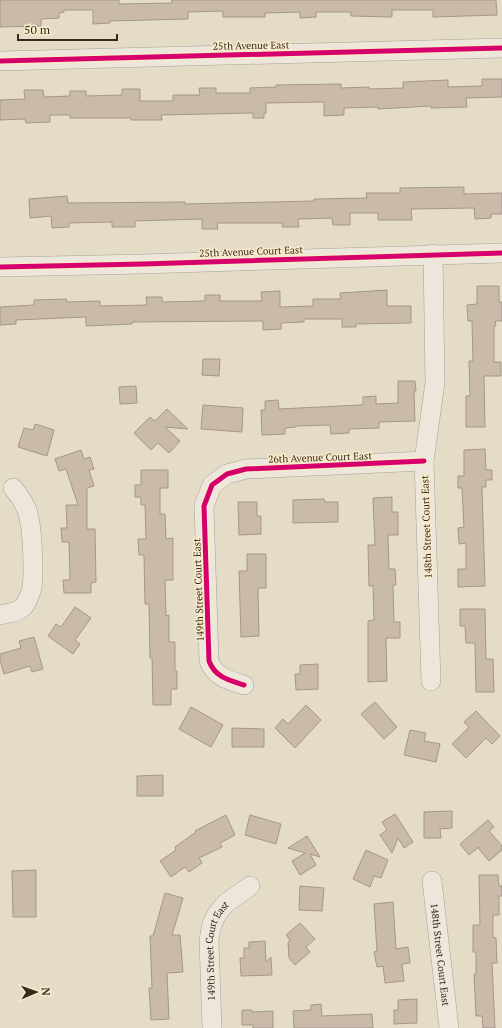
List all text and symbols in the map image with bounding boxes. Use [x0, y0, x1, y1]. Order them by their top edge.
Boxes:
scale bar [18, 16, 117, 42]
text: 50 m [24, 22, 51, 37]
street label: 25th Avenue East [213, 38, 290, 53]
street label: 25th Avenue Court East [199, 243, 304, 260]
street label: 26th Avenue Court East [268, 449, 373, 466]
street label: 148th Street Court East [418, 475, 435, 579]
street label: 149th Street Court East [190, 538, 207, 642]
street label: 149th Street Court East [203, 897, 231, 1001]
street label: 148th Street Court East [428, 902, 452, 1007]
north arrow [16, 972, 56, 1012]
text: N [39, 987, 53, 997]

